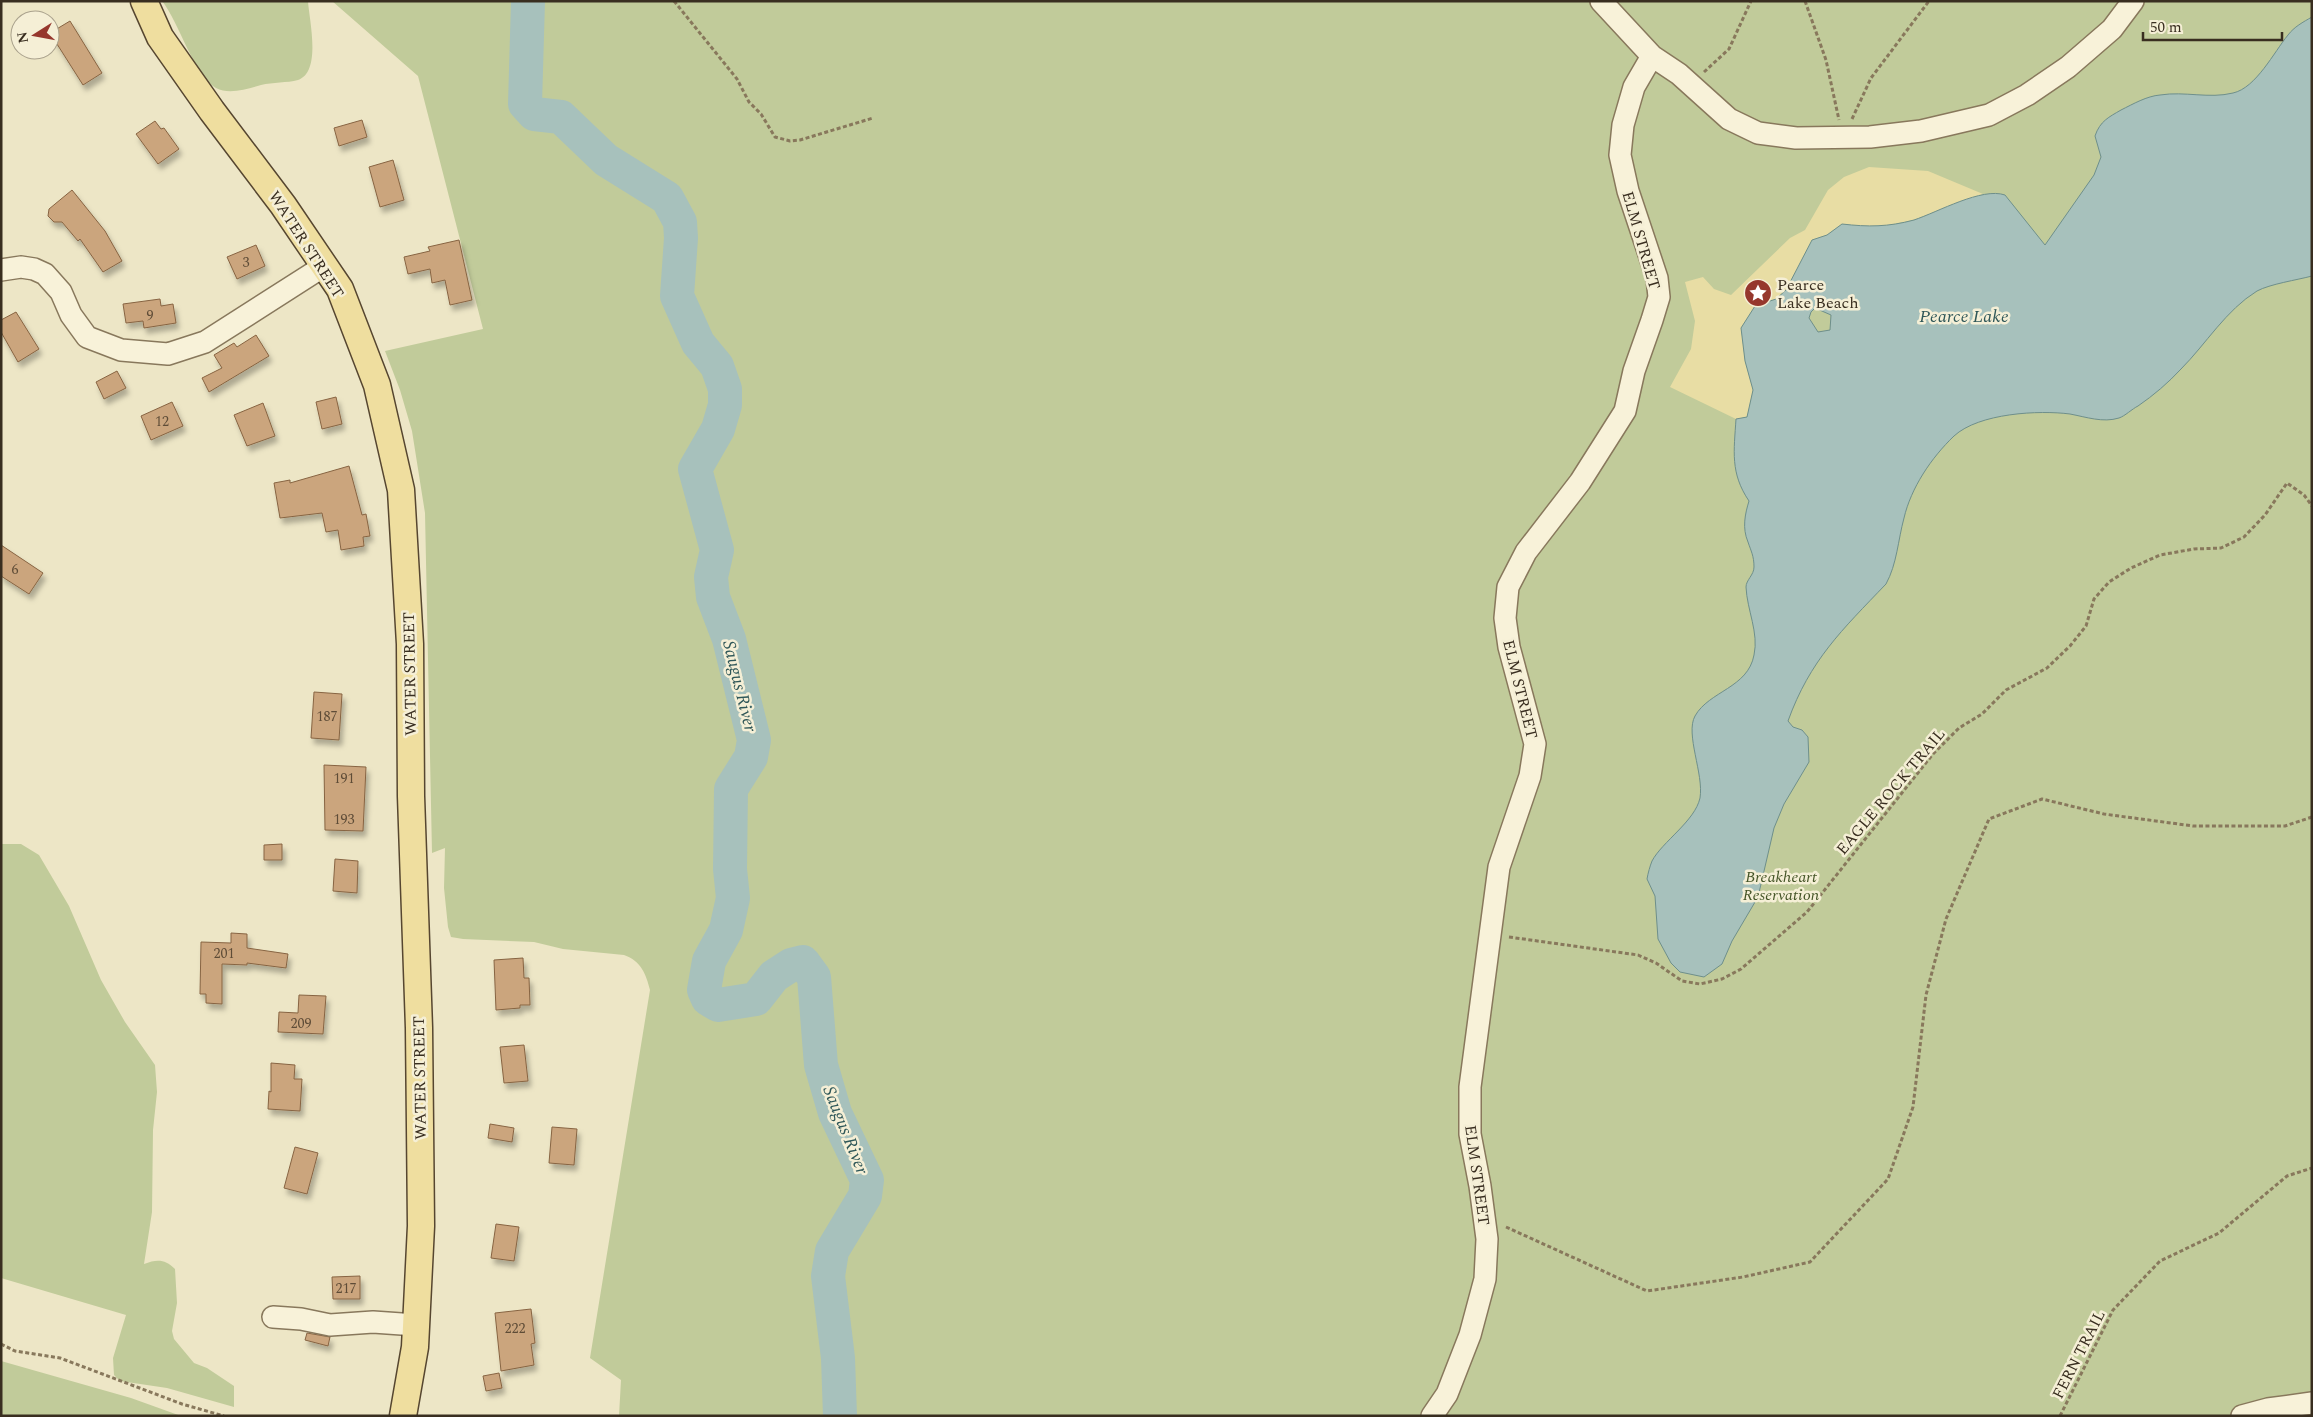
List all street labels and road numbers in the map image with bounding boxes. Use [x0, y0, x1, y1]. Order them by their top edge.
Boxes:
street label: WATER STREET [262, 186, 350, 303]
street label: ELM STREET [1616, 188, 1667, 293]
street label: WATER STREET [397, 612, 423, 736]
street label: ELM STREET [1496, 637, 1544, 742]
street label: EAGLE ROCK TRAIL [1830, 723, 1951, 860]
street label: WATER STREET [407, 1016, 433, 1140]
street label: ELM STREET [1458, 1123, 1496, 1227]
street label: FERN TRAIL [2046, 1306, 2112, 1403]

